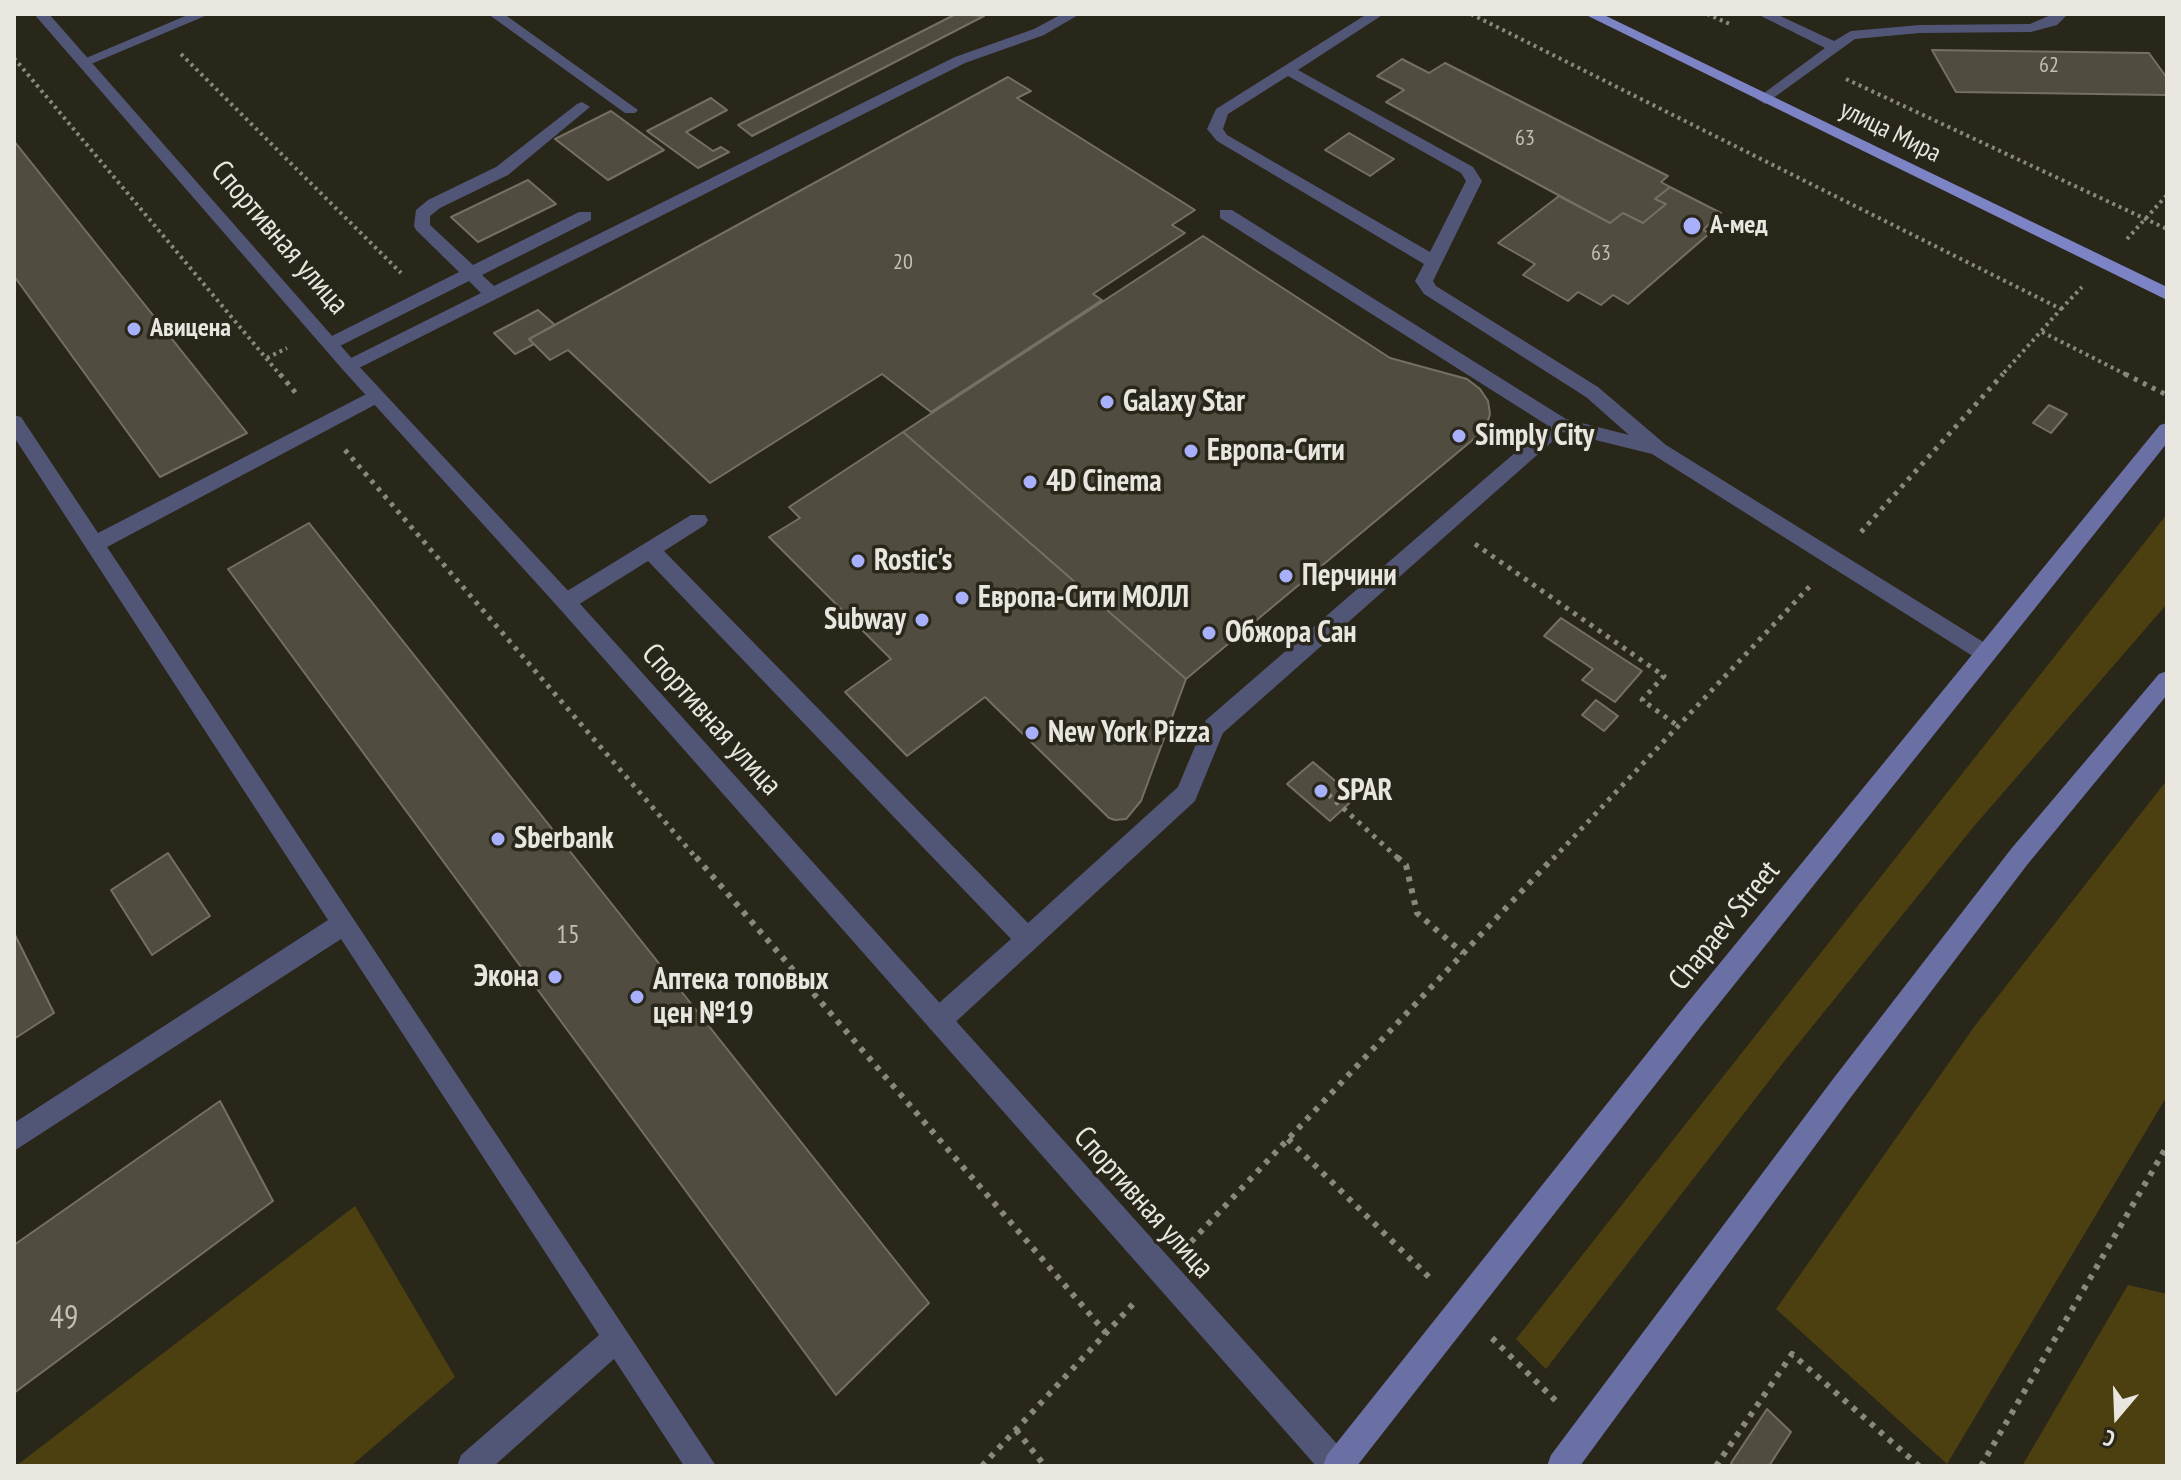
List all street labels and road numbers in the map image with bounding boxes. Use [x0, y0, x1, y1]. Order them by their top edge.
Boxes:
street label: улица Мира [1834, 94, 1946, 170]
street label: Спортивная улица [203, 154, 355, 322]
street label: Спортивная улица [633, 637, 789, 803]
street label: Chapaev Street [1662, 854, 1788, 998]
street label: Спортивная улица [1065, 1120, 1221, 1286]

